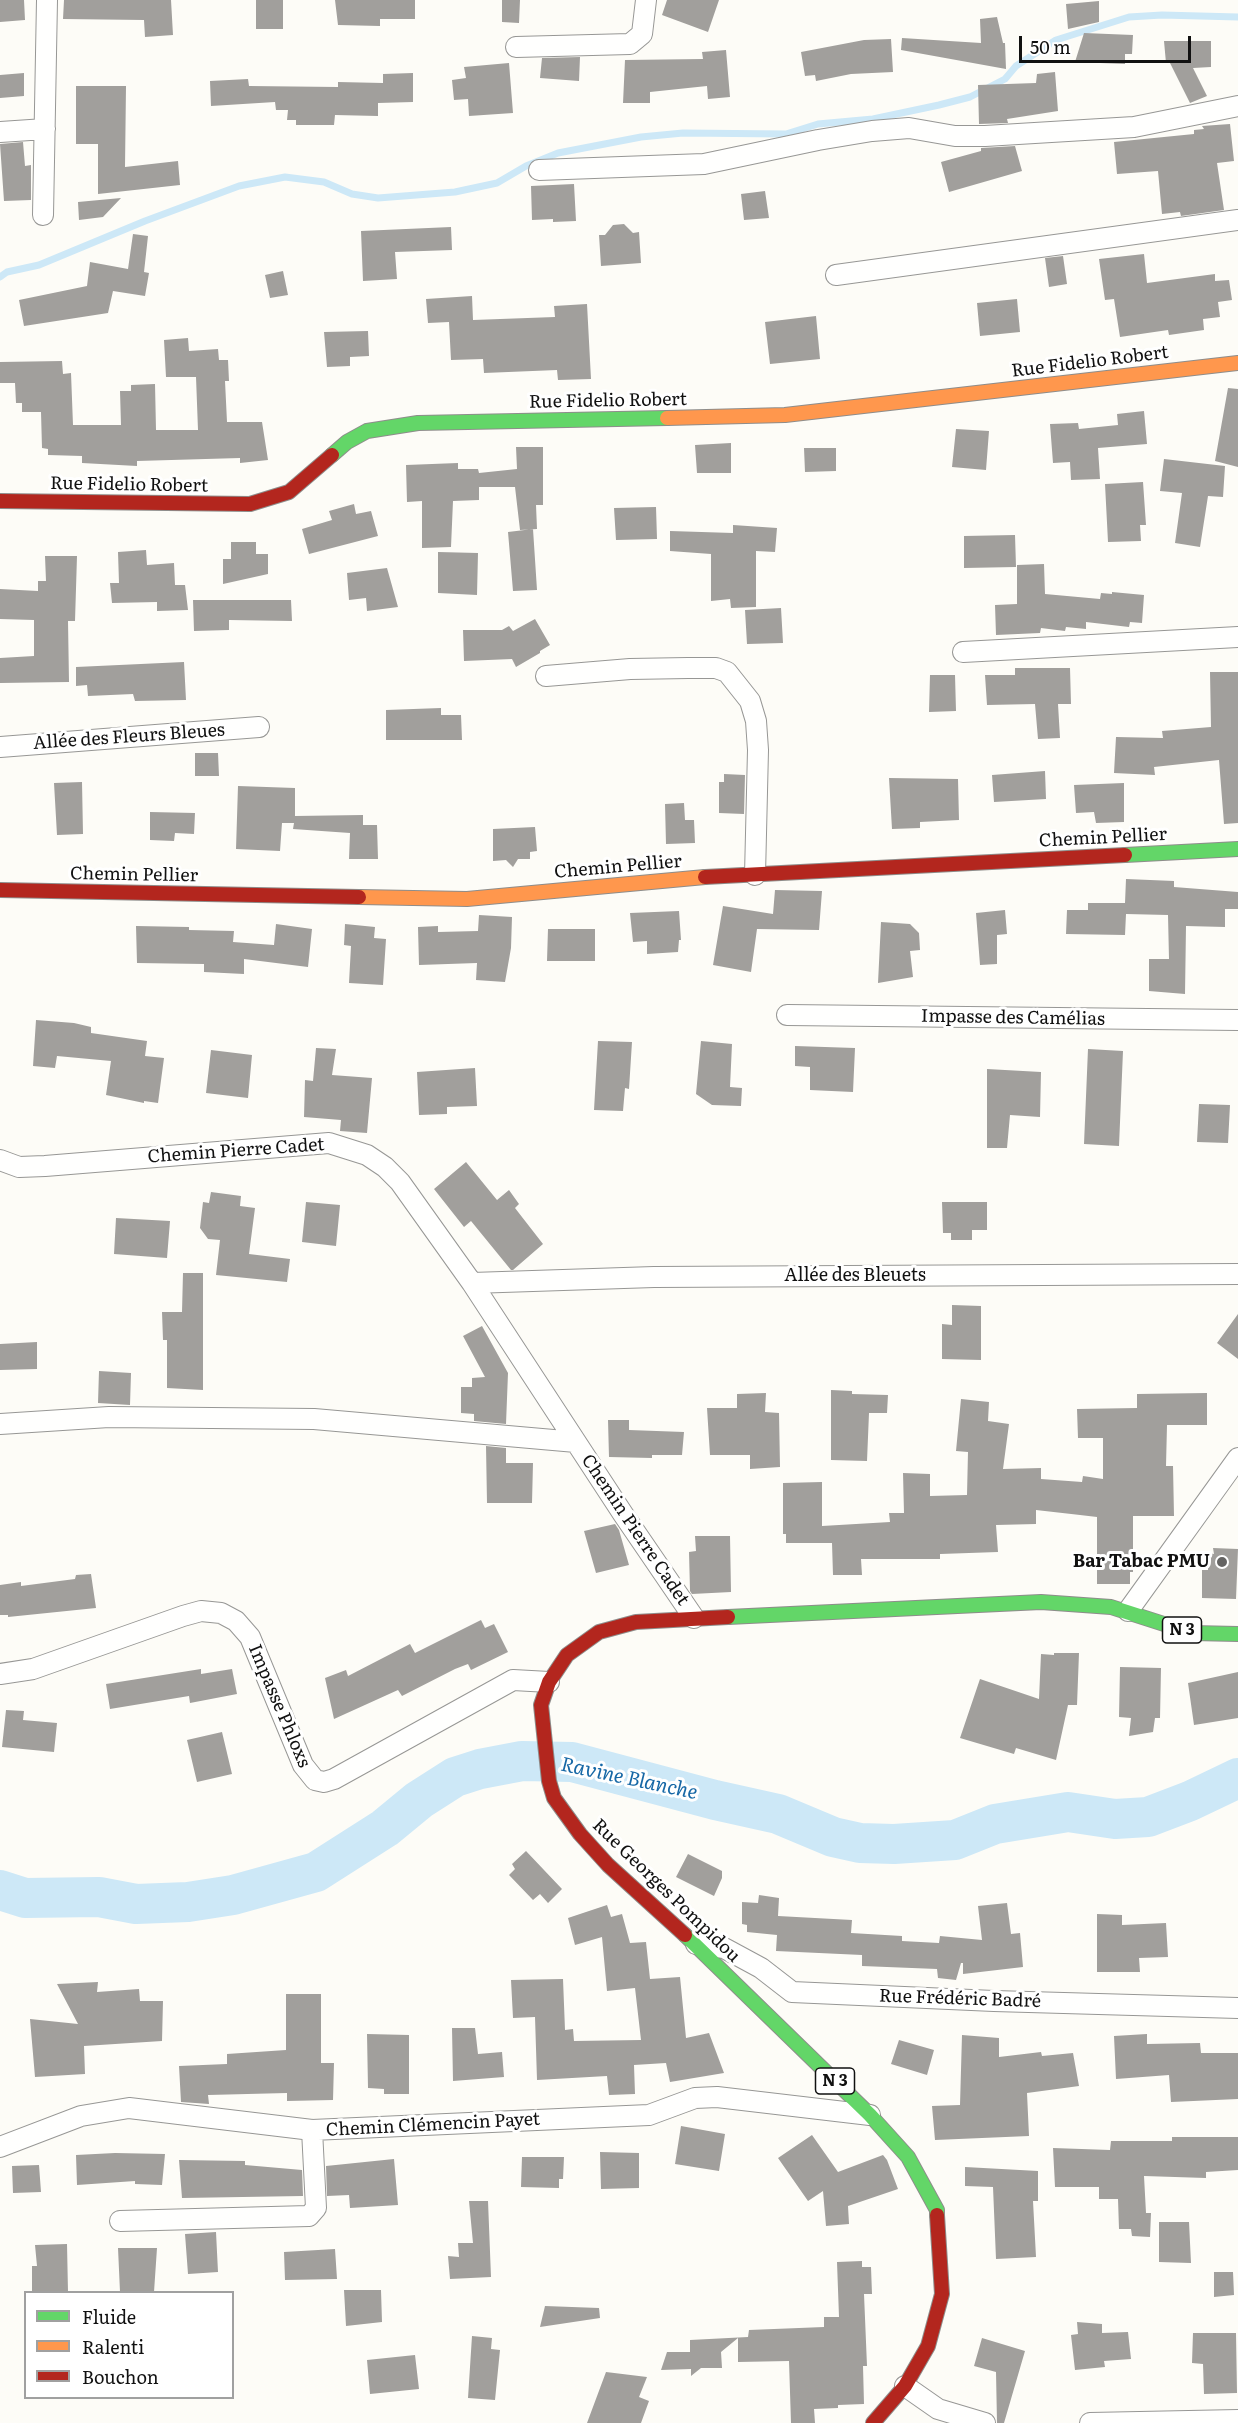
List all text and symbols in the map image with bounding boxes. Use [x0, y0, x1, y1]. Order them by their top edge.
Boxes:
scale bar [1022, 24, 1194, 62]
text: 50 m [1030, 33, 1071, 60]
street label: Rue Fidelio Robert [1010, 342, 1170, 382]
street label: Rue Fidelio Robert [529, 389, 687, 413]
street label: Rue Fidelio Robert [50, 473, 208, 497]
street label: Allée des Fleurs Bleues [32, 720, 226, 754]
street label: Chemin Pellier [1039, 824, 1167, 852]
street label: Chemin Pellier [553, 851, 683, 883]
street label: Chemin Pellier [70, 863, 198, 887]
street label: Impasse des Camélias [921, 1006, 1105, 1030]
street label: Chemin Pierre Cadet [147, 1134, 325, 1168]
street label: Allée des Bleuets [784, 1265, 926, 1287]
street label: Chemin Pierre Cadet [576, 1450, 694, 1610]
place label: Bar Tabac PMU [1073, 1551, 1210, 1573]
marker: Bar Tabac PMU [1215, 1555, 1229, 1569]
road number: N 3 [1162, 1617, 1202, 1643]
street label: Impasse Phloxs [243, 1641, 315, 1771]
water label: Ravine Blanche [558, 1753, 700, 1805]
street label: Rue Georges Pompidou [588, 1815, 744, 1967]
street label: Rue Frédéric Badré [879, 1985, 1041, 2013]
road number: N 3 [816, 2068, 854, 2094]
street label: Chemin Clémencin Payet [325, 2109, 541, 2141]
legend [24, 2291, 234, 2399]
text: Fluide [82, 2303, 136, 2330]
text: Ralenti [82, 2333, 144, 2360]
text: Bouchon [82, 2363, 159, 2390]

